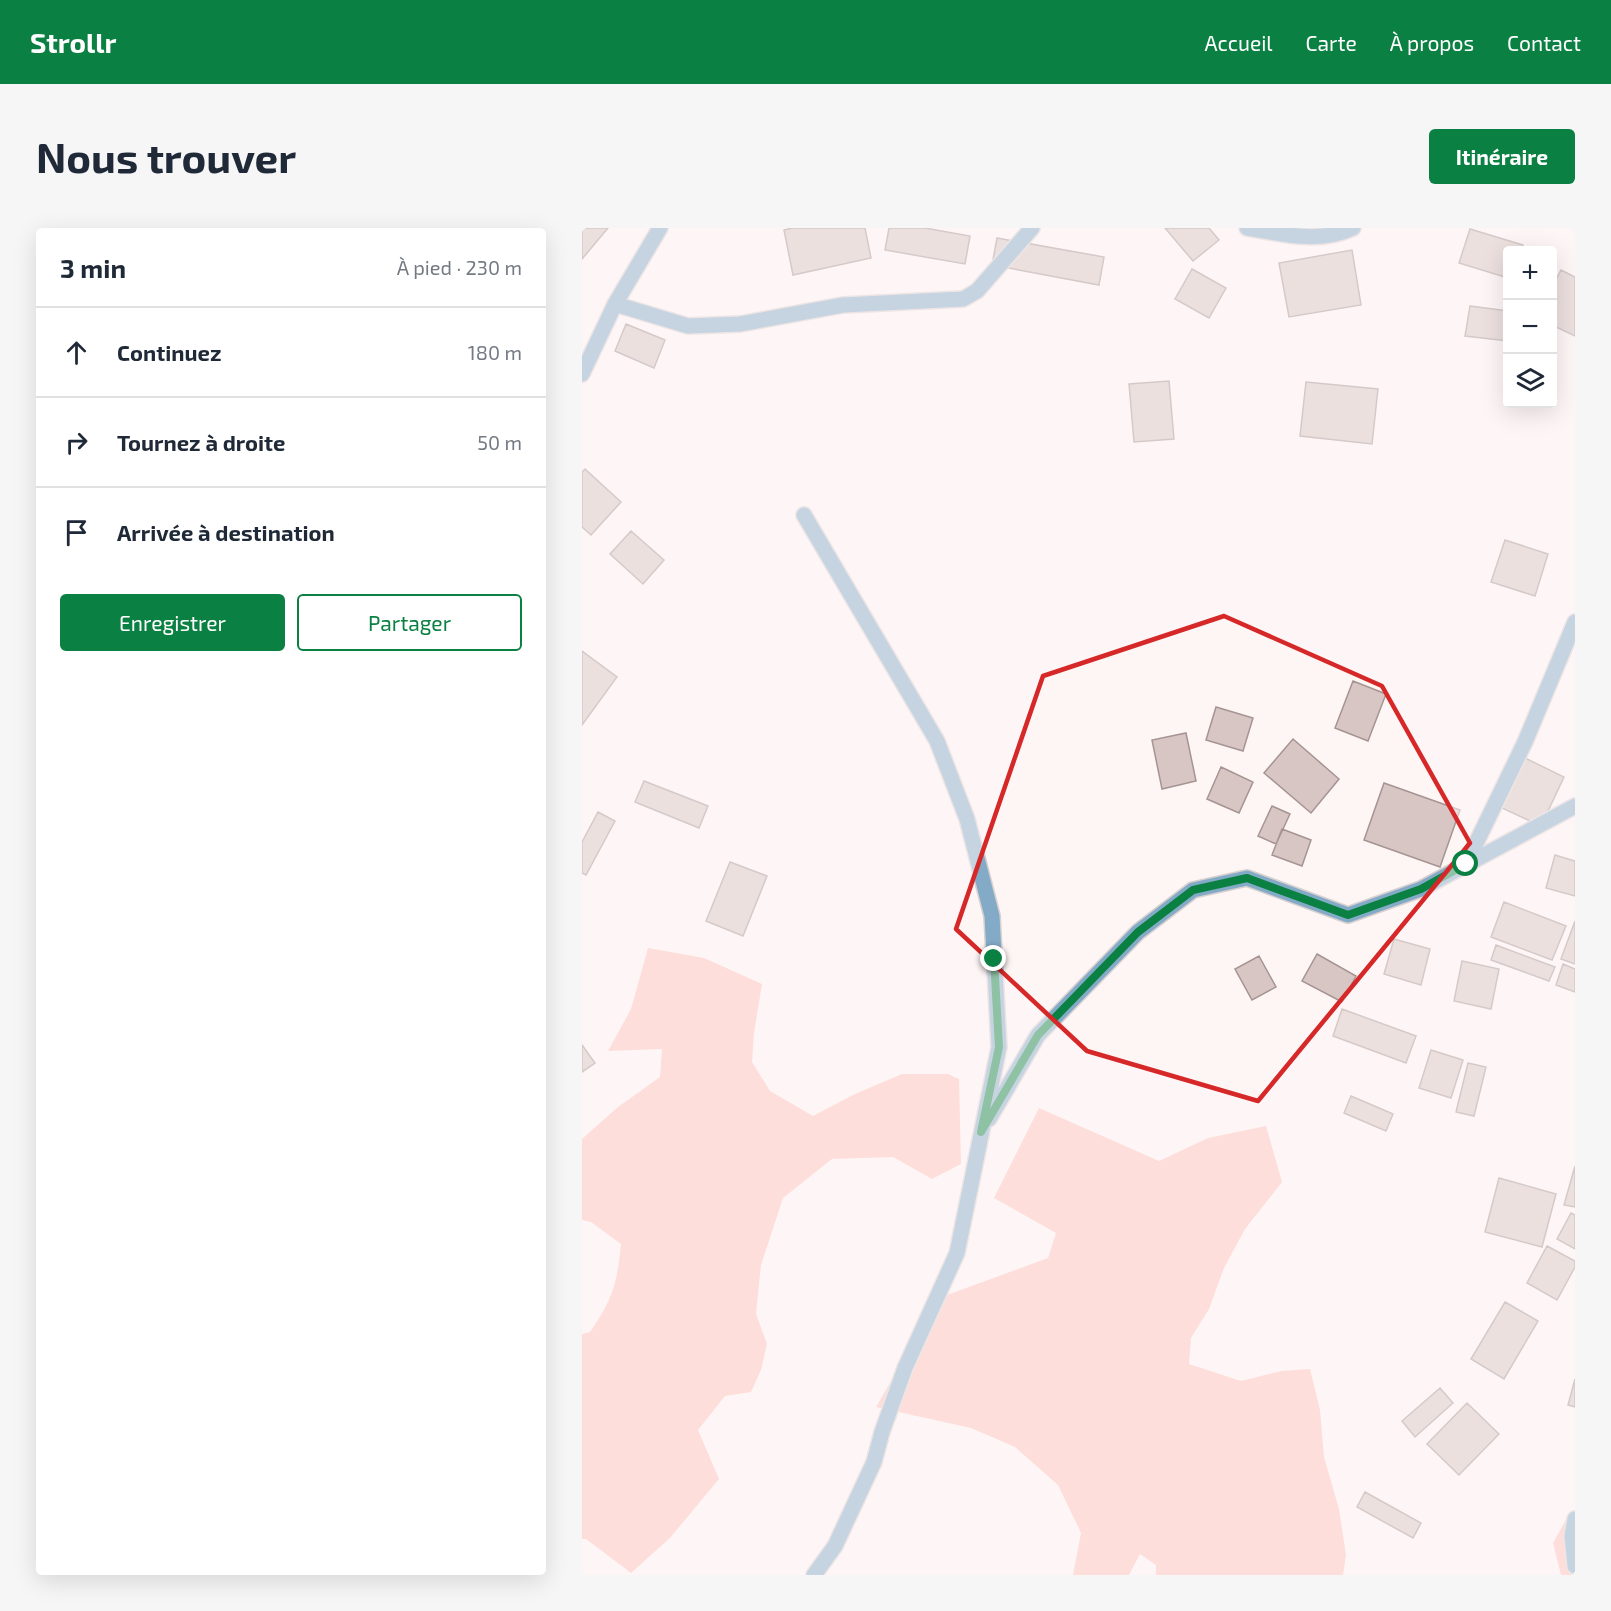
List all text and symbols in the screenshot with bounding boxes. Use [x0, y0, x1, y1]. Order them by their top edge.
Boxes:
text: Strollr [30, 25, 116, 59]
text: Accueil [1204, 30, 1273, 55]
text: Carte [1306, 30, 1357, 55]
text: À propos [1390, 30, 1474, 55]
text: Contact [1507, 30, 1581, 55]
button: Itinéraire [1429, 129, 1575, 184]
text: Nous trouver [36, 131, 296, 181]
map controls [1503, 246, 1557, 408]
button: + [1503, 246, 1557, 300]
text: 3 min [60, 252, 126, 283]
text: À pied · 230 m [397, 255, 522, 279]
button: − [1503, 300, 1557, 354]
icon: ahead [60, 336, 93, 369]
text: Continuez [117, 339, 221, 365]
text: 180 m [468, 340, 522, 364]
button: layers [1503, 354, 1557, 408]
icon: right [60, 426, 93, 459]
text: Tournez à droite [117, 429, 286, 455]
text: 50 m [477, 430, 522, 454]
icon: arrive [60, 516, 93, 549]
text: Arrivée à destination [117, 519, 335, 545]
button: Enregistrer [60, 594, 285, 651]
button: Partager [297, 594, 522, 651]
route start [1452, 850, 1478, 876]
route end [980, 945, 1006, 971]

